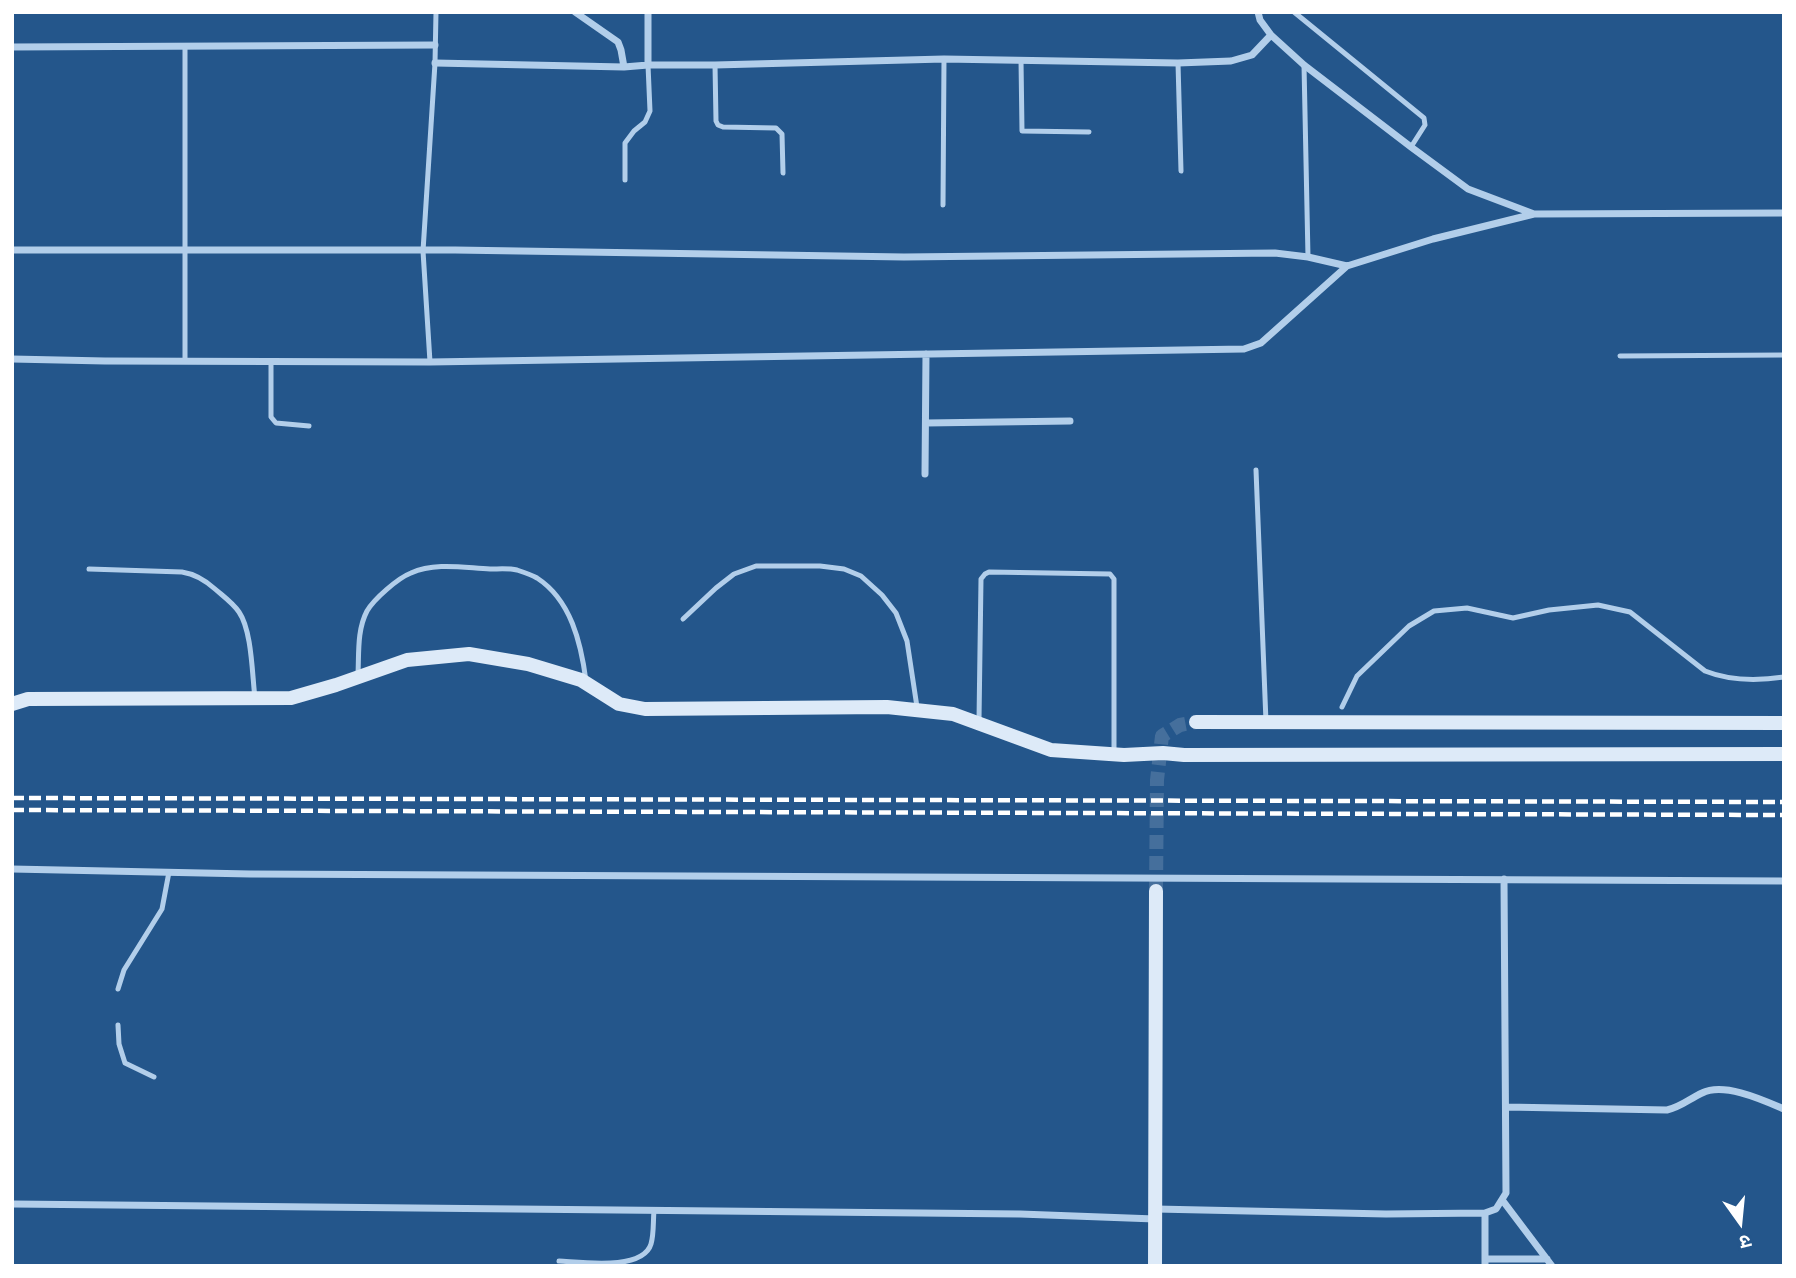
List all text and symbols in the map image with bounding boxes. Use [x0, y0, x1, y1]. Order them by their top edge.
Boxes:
north arrow [1705, 1187, 1775, 1257]
text: उ [1737, 1230, 1754, 1255]

